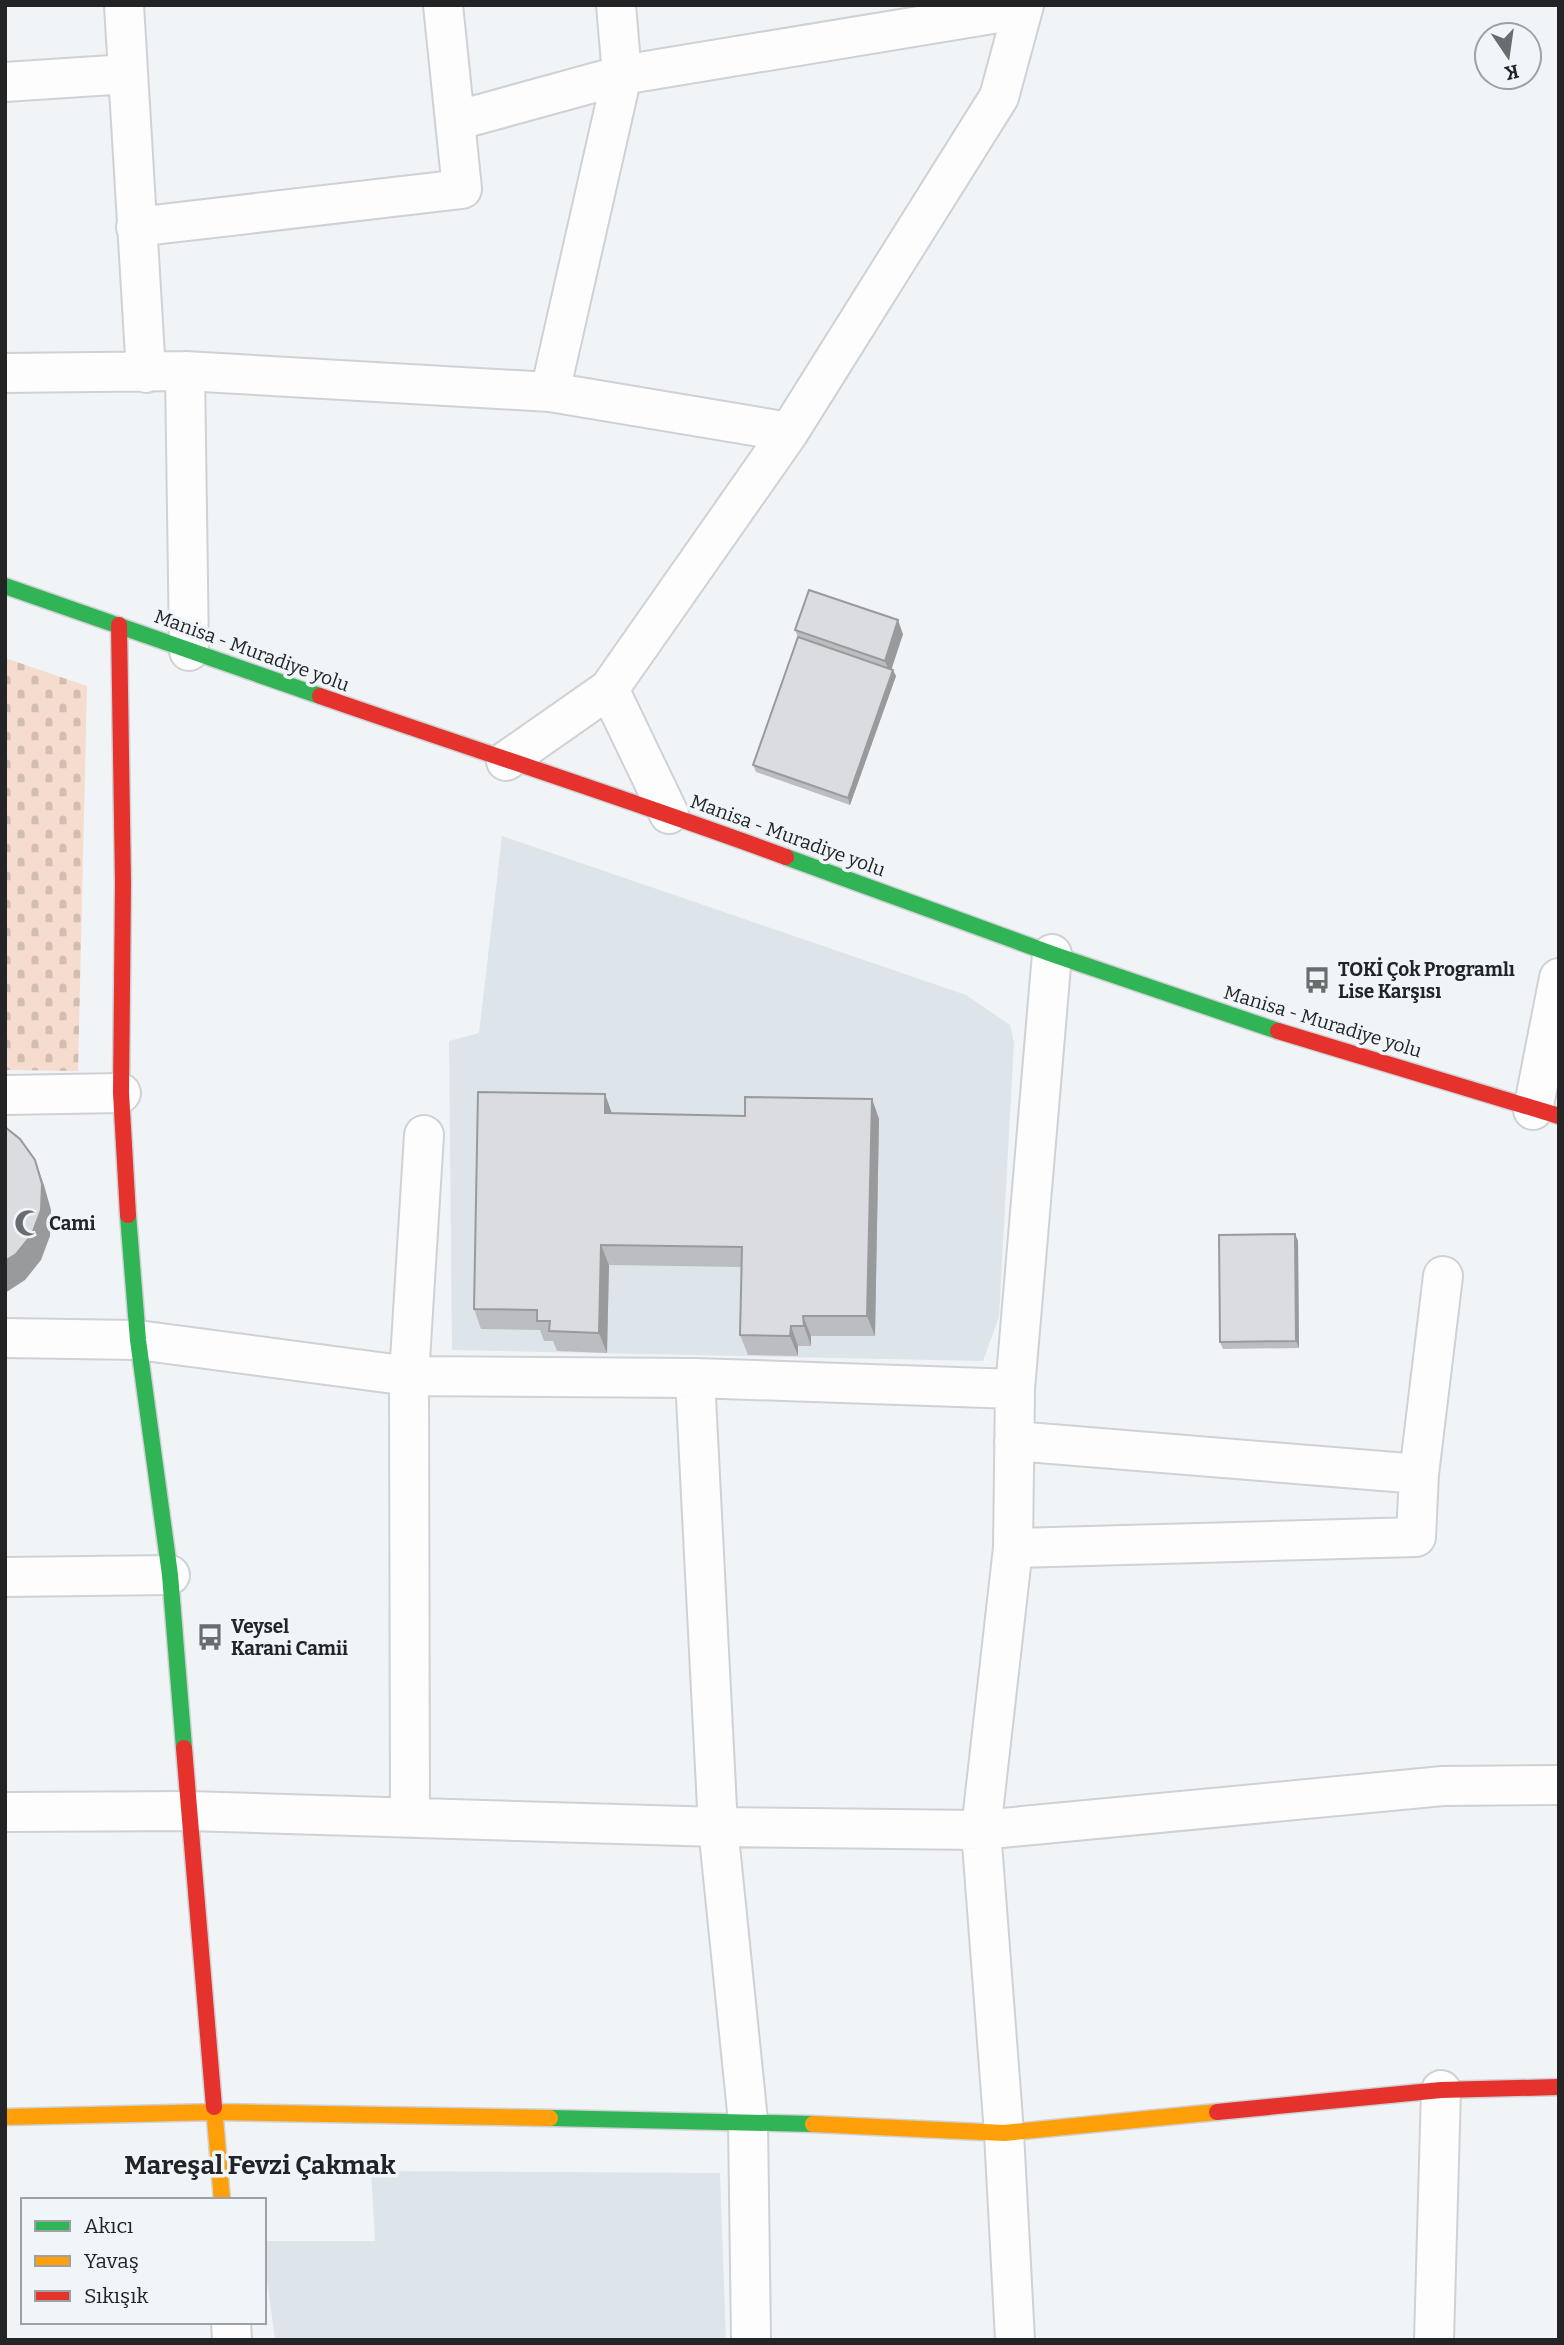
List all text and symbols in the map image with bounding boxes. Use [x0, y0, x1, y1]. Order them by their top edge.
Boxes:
north arrow [1473, 21, 1543, 91]
text: K [1502, 59, 1521, 85]
street label: Manisa - Muradiye yolu [151, 604, 353, 697]
street label: Manisa - Muradiye yolu [687, 789, 889, 882]
place label: TOKİ Çok Programlı Lise Karşısı [1338, 957, 1515, 1003]
bus stop icon: TOKİ Çok Programlı Lise Karşısı [1302, 965, 1332, 995]
street label: Manisa - Muradiye yolu [1221, 980, 1425, 1063]
mosque icon: Cami [13, 1208, 43, 1238]
place label: Cami [49, 1212, 96, 1235]
place label: Veysel Karani Camii [231, 1615, 348, 1660]
bus stop icon: Veysel Karani Camii [195, 1622, 225, 1652]
district label: Mareşal Fevzi Çakmak [124, 2150, 396, 2181]
legend [21, 2198, 266, 2324]
text: Akıcı [84, 2213, 133, 2239]
text: Yavaş [84, 2248, 139, 2274]
text: Sıkışık [84, 2283, 149, 2309]

